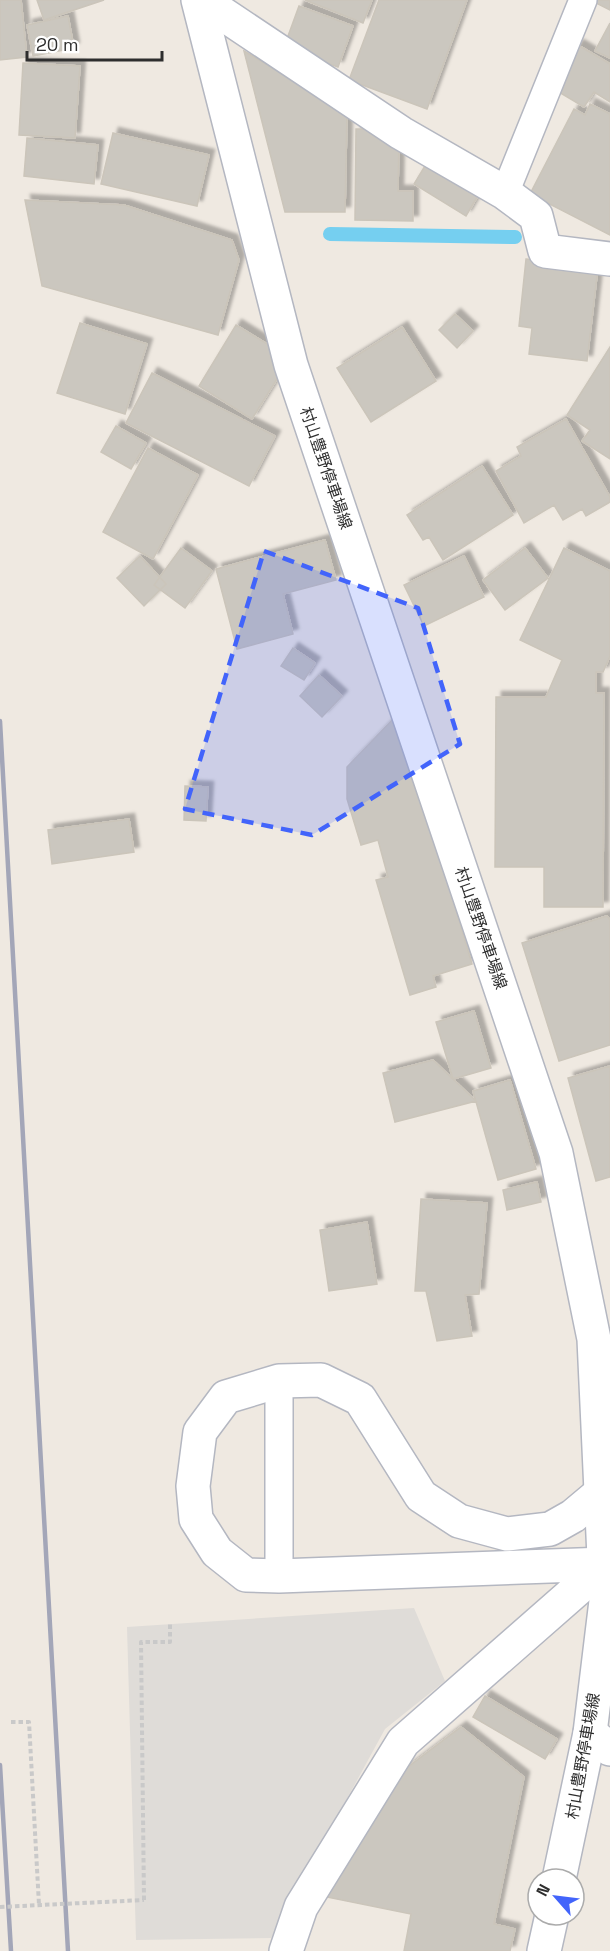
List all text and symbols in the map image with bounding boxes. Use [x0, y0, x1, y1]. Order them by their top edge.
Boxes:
scale bar [27, 24, 162, 62]
text: 20 m [36, 33, 79, 56]
street label: 村山豊野停車場線 [295, 404, 357, 532]
street label: 村山豊野停車場線 [450, 864, 512, 992]
street label: 村山豊野停車場線 [562, 1691, 604, 1821]
north arrow [526, 1867, 586, 1927]
text: N [531, 1881, 555, 1900]

